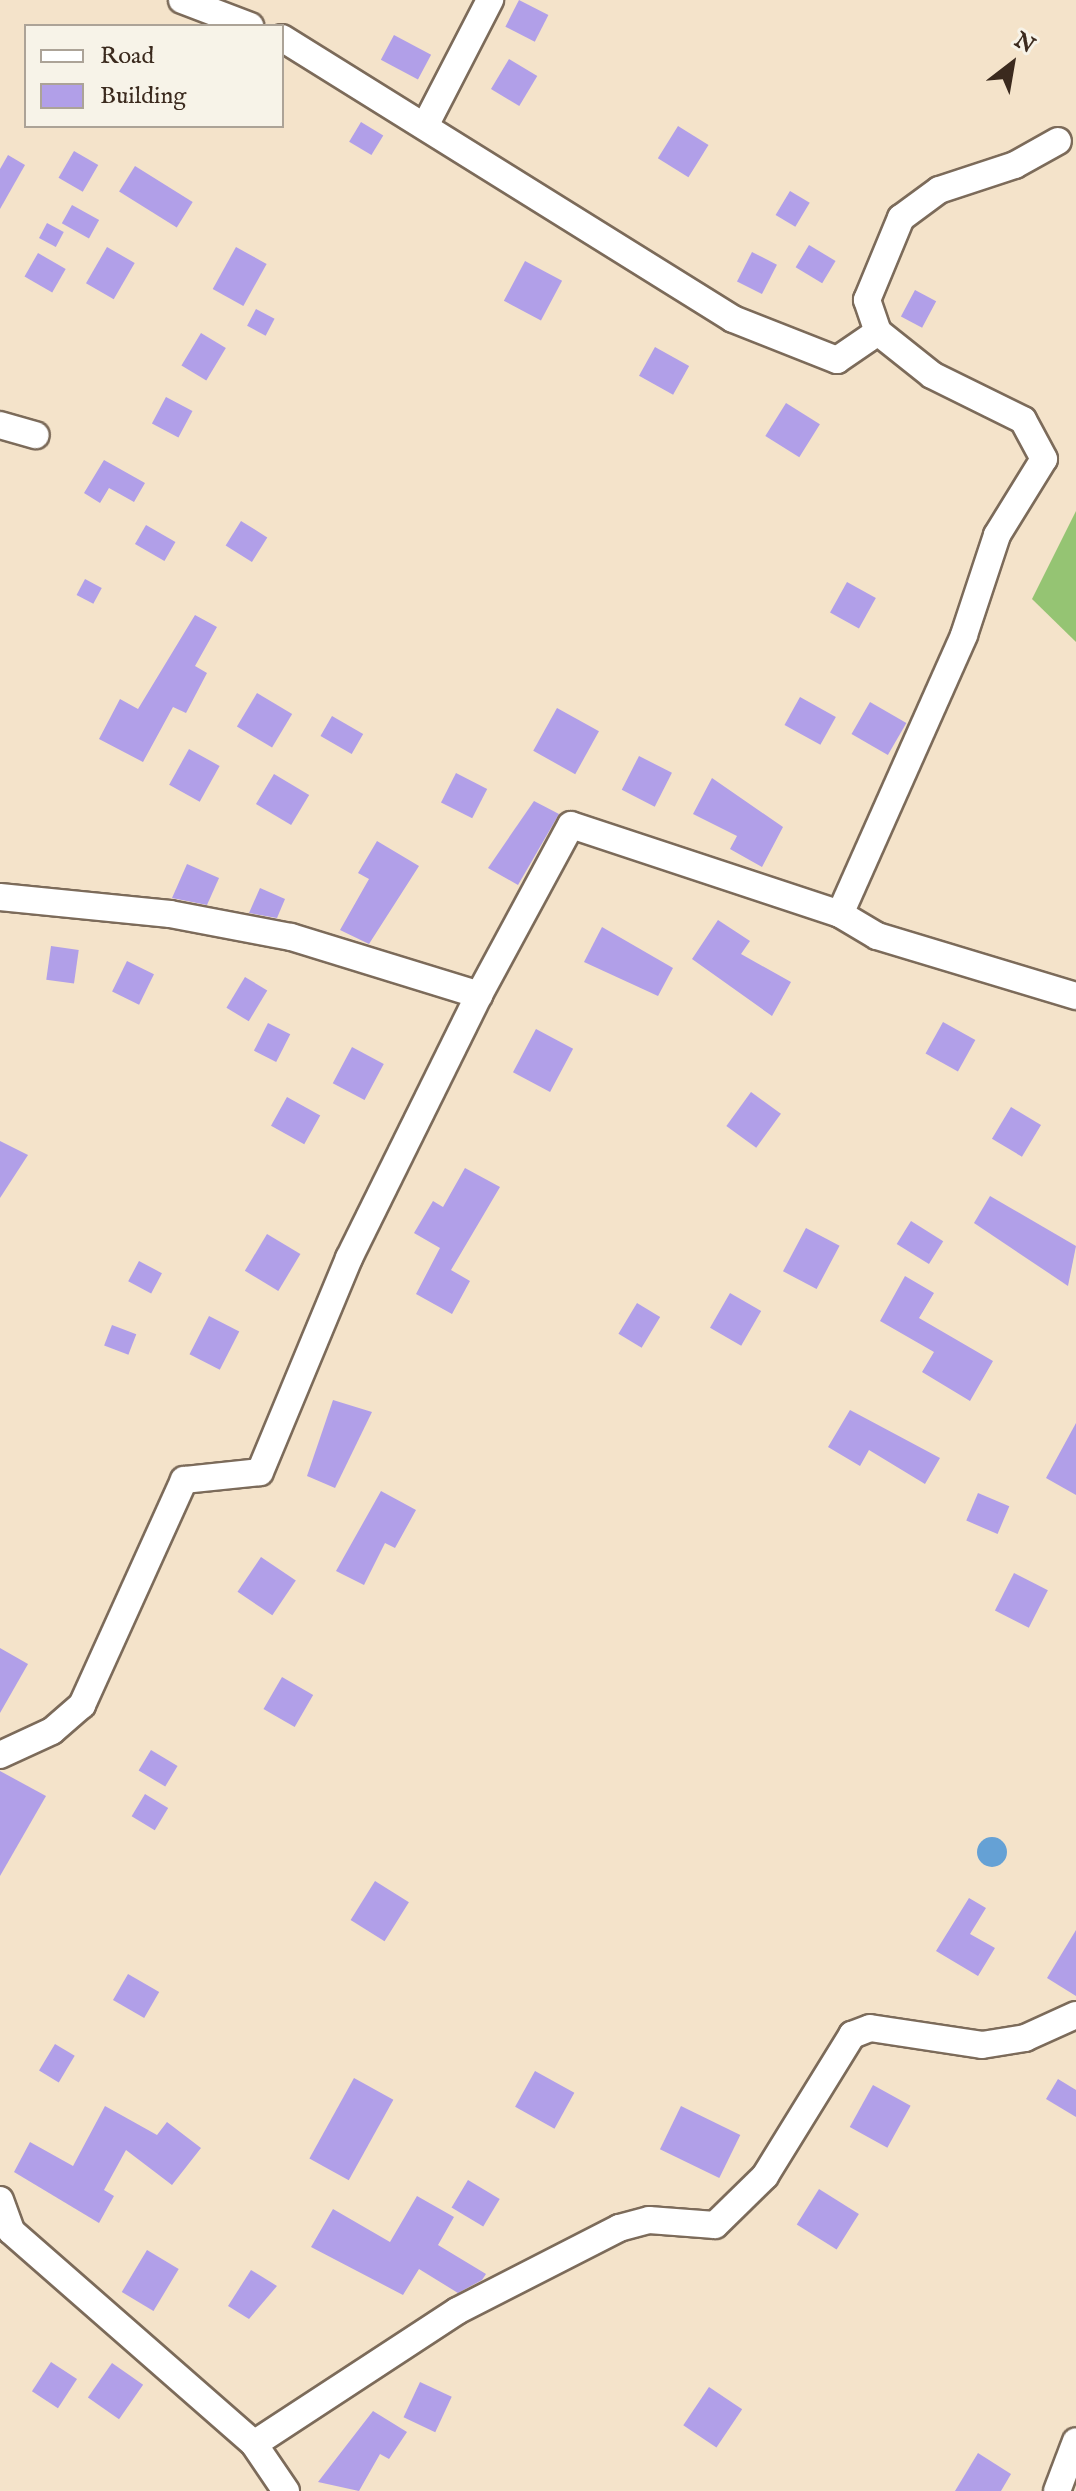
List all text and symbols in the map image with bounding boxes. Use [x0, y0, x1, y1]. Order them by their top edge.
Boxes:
legend [24, 24, 284, 128]
north arrow [972, 24, 1052, 104]
text: N [1009, 27, 1040, 60]
text: Road [100, 41, 154, 72]
text: Building [100, 81, 186, 112]

